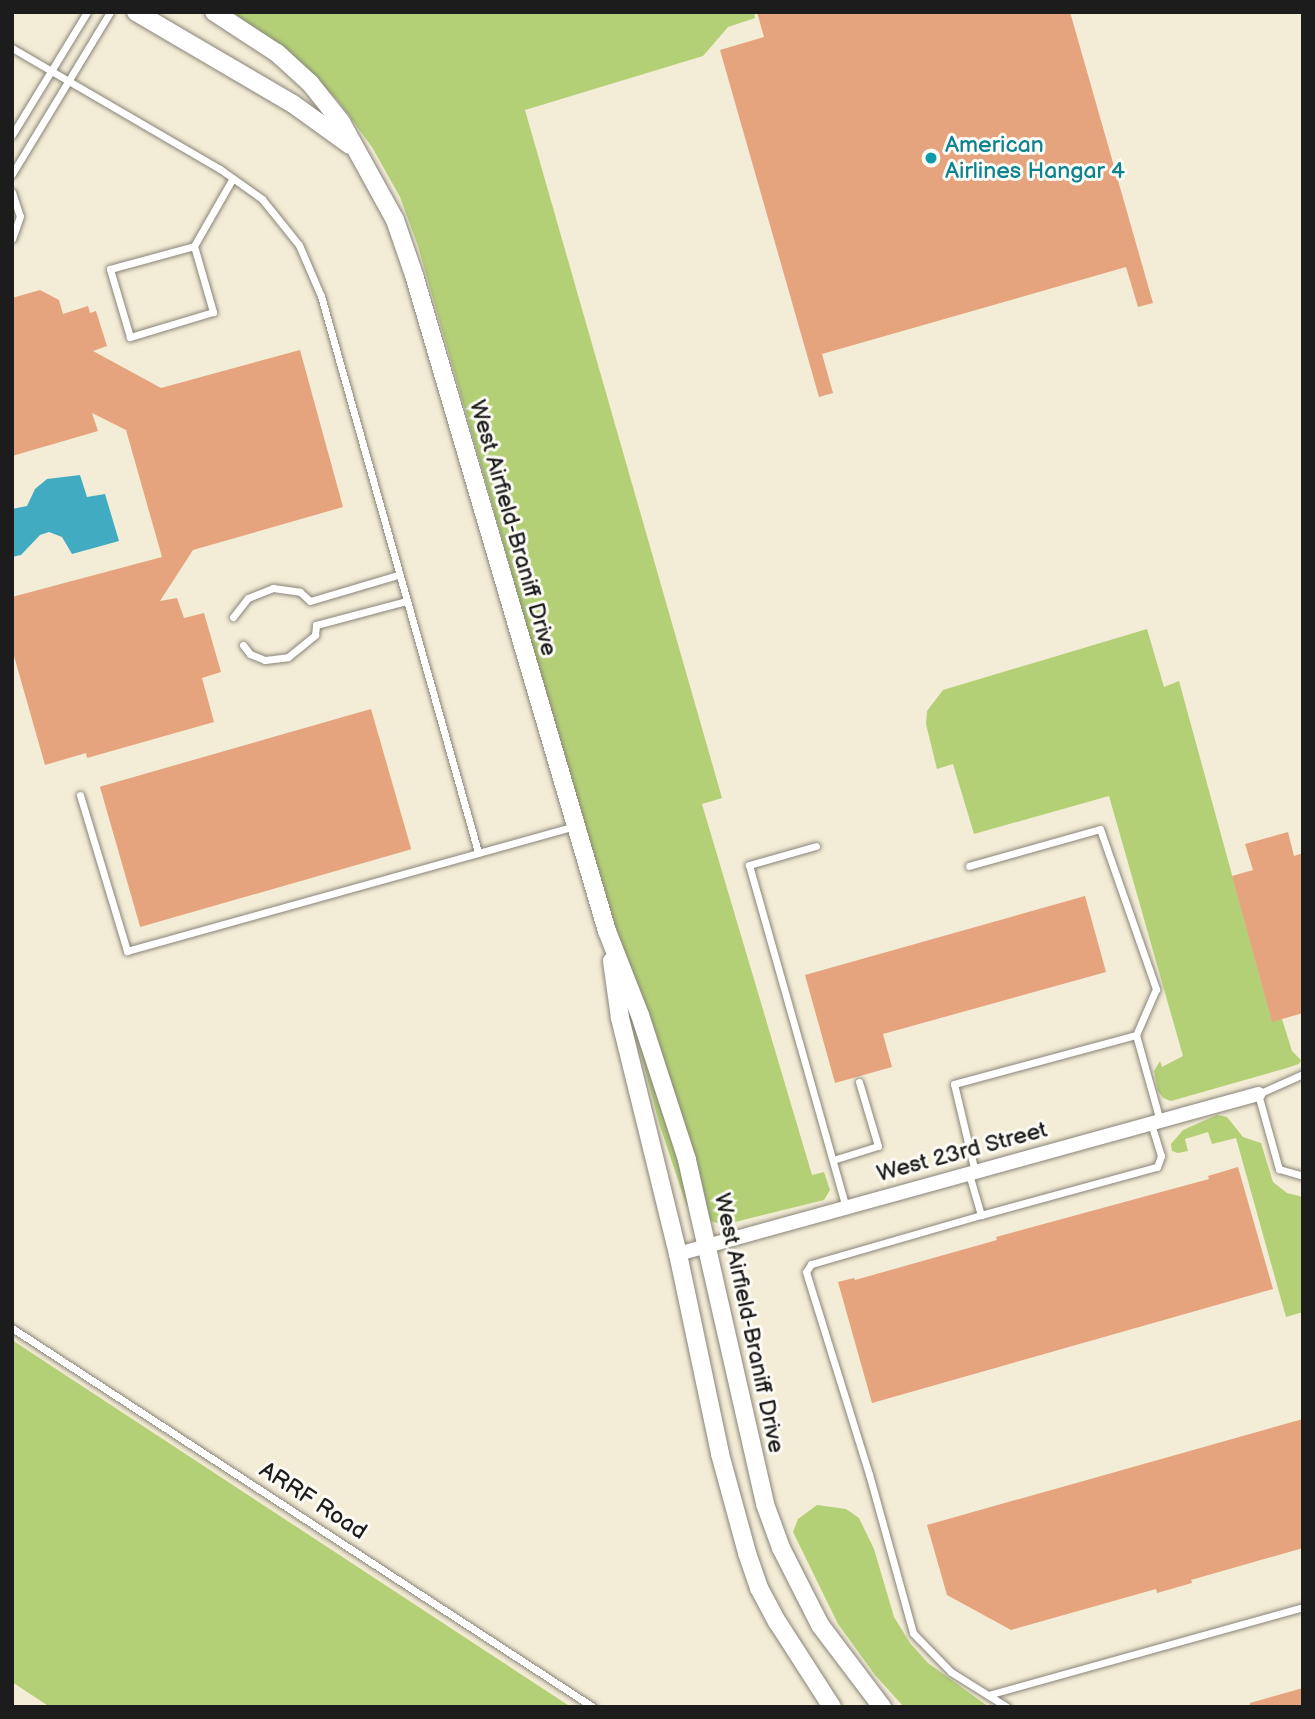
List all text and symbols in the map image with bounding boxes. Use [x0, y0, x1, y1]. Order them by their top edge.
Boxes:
place label: American Airlines Hangar 4 [945, 131, 1125, 185]
marker: American Airlines Hangar 4 [923, 150, 939, 166]
street label: West Airfield-Braniff Drive [463, 397, 563, 659]
street label: West 23rd Street [874, 1116, 1050, 1188]
street label: West Airfield-Braniff Drive [708, 1191, 790, 1455]
street label: ARRF Road [254, 1456, 372, 1546]

